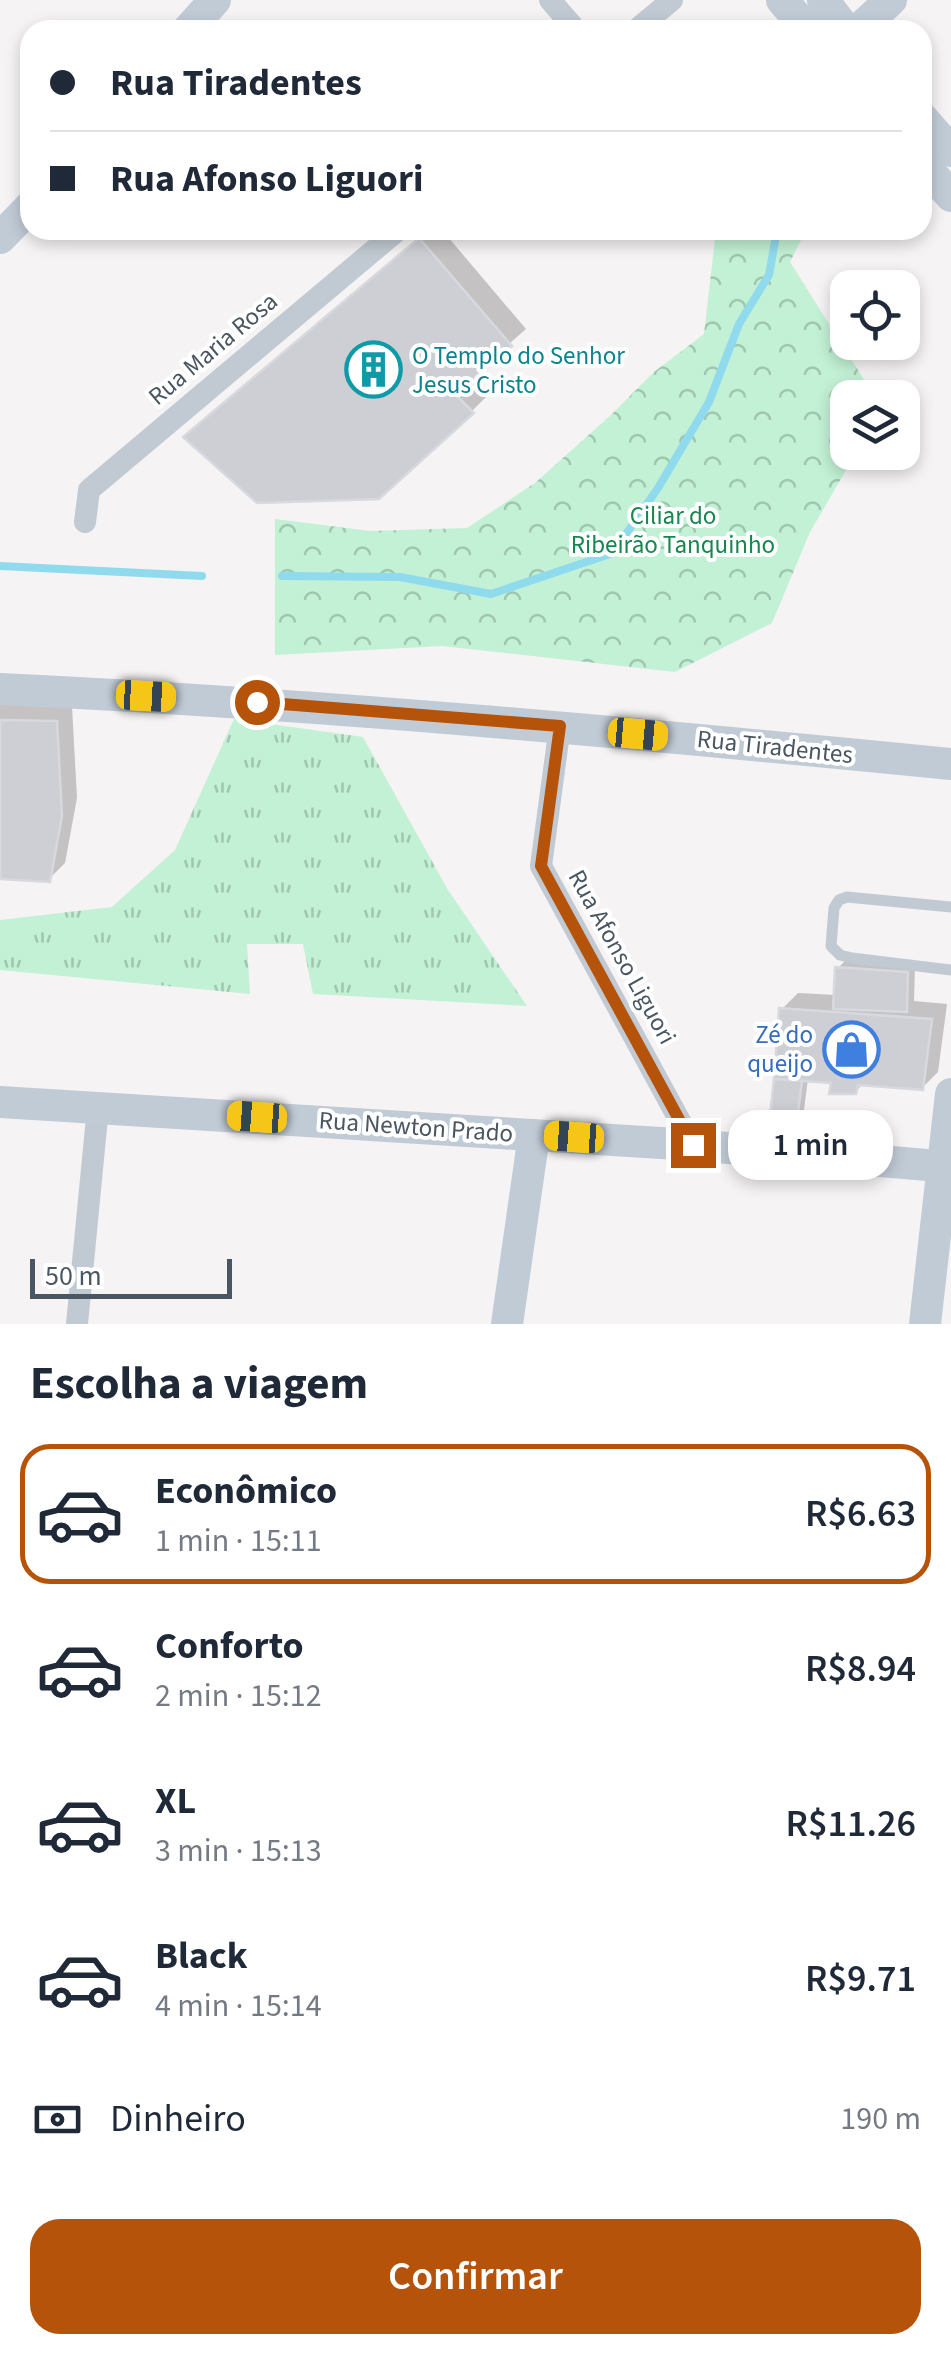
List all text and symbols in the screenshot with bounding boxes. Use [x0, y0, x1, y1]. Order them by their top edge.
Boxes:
text: Rua Tiradentes [110, 56, 362, 110]
text: Rua Afonso Liguori [110, 152, 424, 206]
map controls [830, 270, 920, 470]
button: locate [830, 270, 920, 360]
street label: Rua Maria Rosa [140, 284, 286, 414]
place label: O Templo do Senhor Jesus Cristo [412, 338, 625, 403]
building icon: O Templo do Senhor Jesus Cristo [343, 340, 403, 400]
button: layers [830, 380, 920, 470]
park label: Ciliar do Ribeirão Tanquinho [571, 498, 775, 563]
car [115, 679, 177, 713]
route start [235, 680, 280, 725]
car [607, 716, 669, 752]
street label: Rua Tiradentes [695, 721, 855, 773]
street label: Rua Afonso Liguori [559, 863, 685, 1051]
place label: Zé do queijo [747, 1017, 813, 1082]
shop icon: Zé do queijo [822, 1019, 882, 1079]
car [226, 1100, 288, 1134]
street label: Rua Newton Prado [318, 1102, 514, 1152]
callout: 1 min [728, 1110, 893, 1180]
car [543, 1120, 605, 1154]
text: 1 min [772, 1122, 849, 1168]
route end [671, 1123, 716, 1168]
scale bar [30, 1254, 232, 1298]
text: 50 m [45, 1256, 102, 1296]
text: Escolha a viagem [30, 1352, 368, 1416]
text: Econômico [155, 1464, 337, 1518]
icon: car [35, 1469, 125, 1559]
text: R$6.63 [805, 1487, 916, 1541]
text: 1 min · 15:11 [155, 1518, 322, 1564]
text: Conforto [155, 1619, 304, 1673]
icon: car [35, 1624, 125, 1714]
text: R$8.94 [805, 1642, 916, 1696]
text: 2 min · 15:12 [155, 1673, 322, 1719]
text: XL [155, 1774, 196, 1828]
icon: car [35, 1779, 125, 1869]
text: R$11.26 [786, 1797, 916, 1851]
text: 3 min · 15:13 [155, 1828, 322, 1874]
text: Black [155, 1929, 248, 1983]
icon: car [35, 1934, 125, 2024]
text: R$9.71 [805, 1952, 916, 2006]
text: 4 min · 15:14 [155, 1983, 322, 2029]
icon: cash [30, 2092, 85, 2147]
text: Dinheiro [110, 2092, 246, 2146]
text: 190 m [840, 2096, 921, 2142]
button: Confirmar [30, 2219, 921, 2334]

